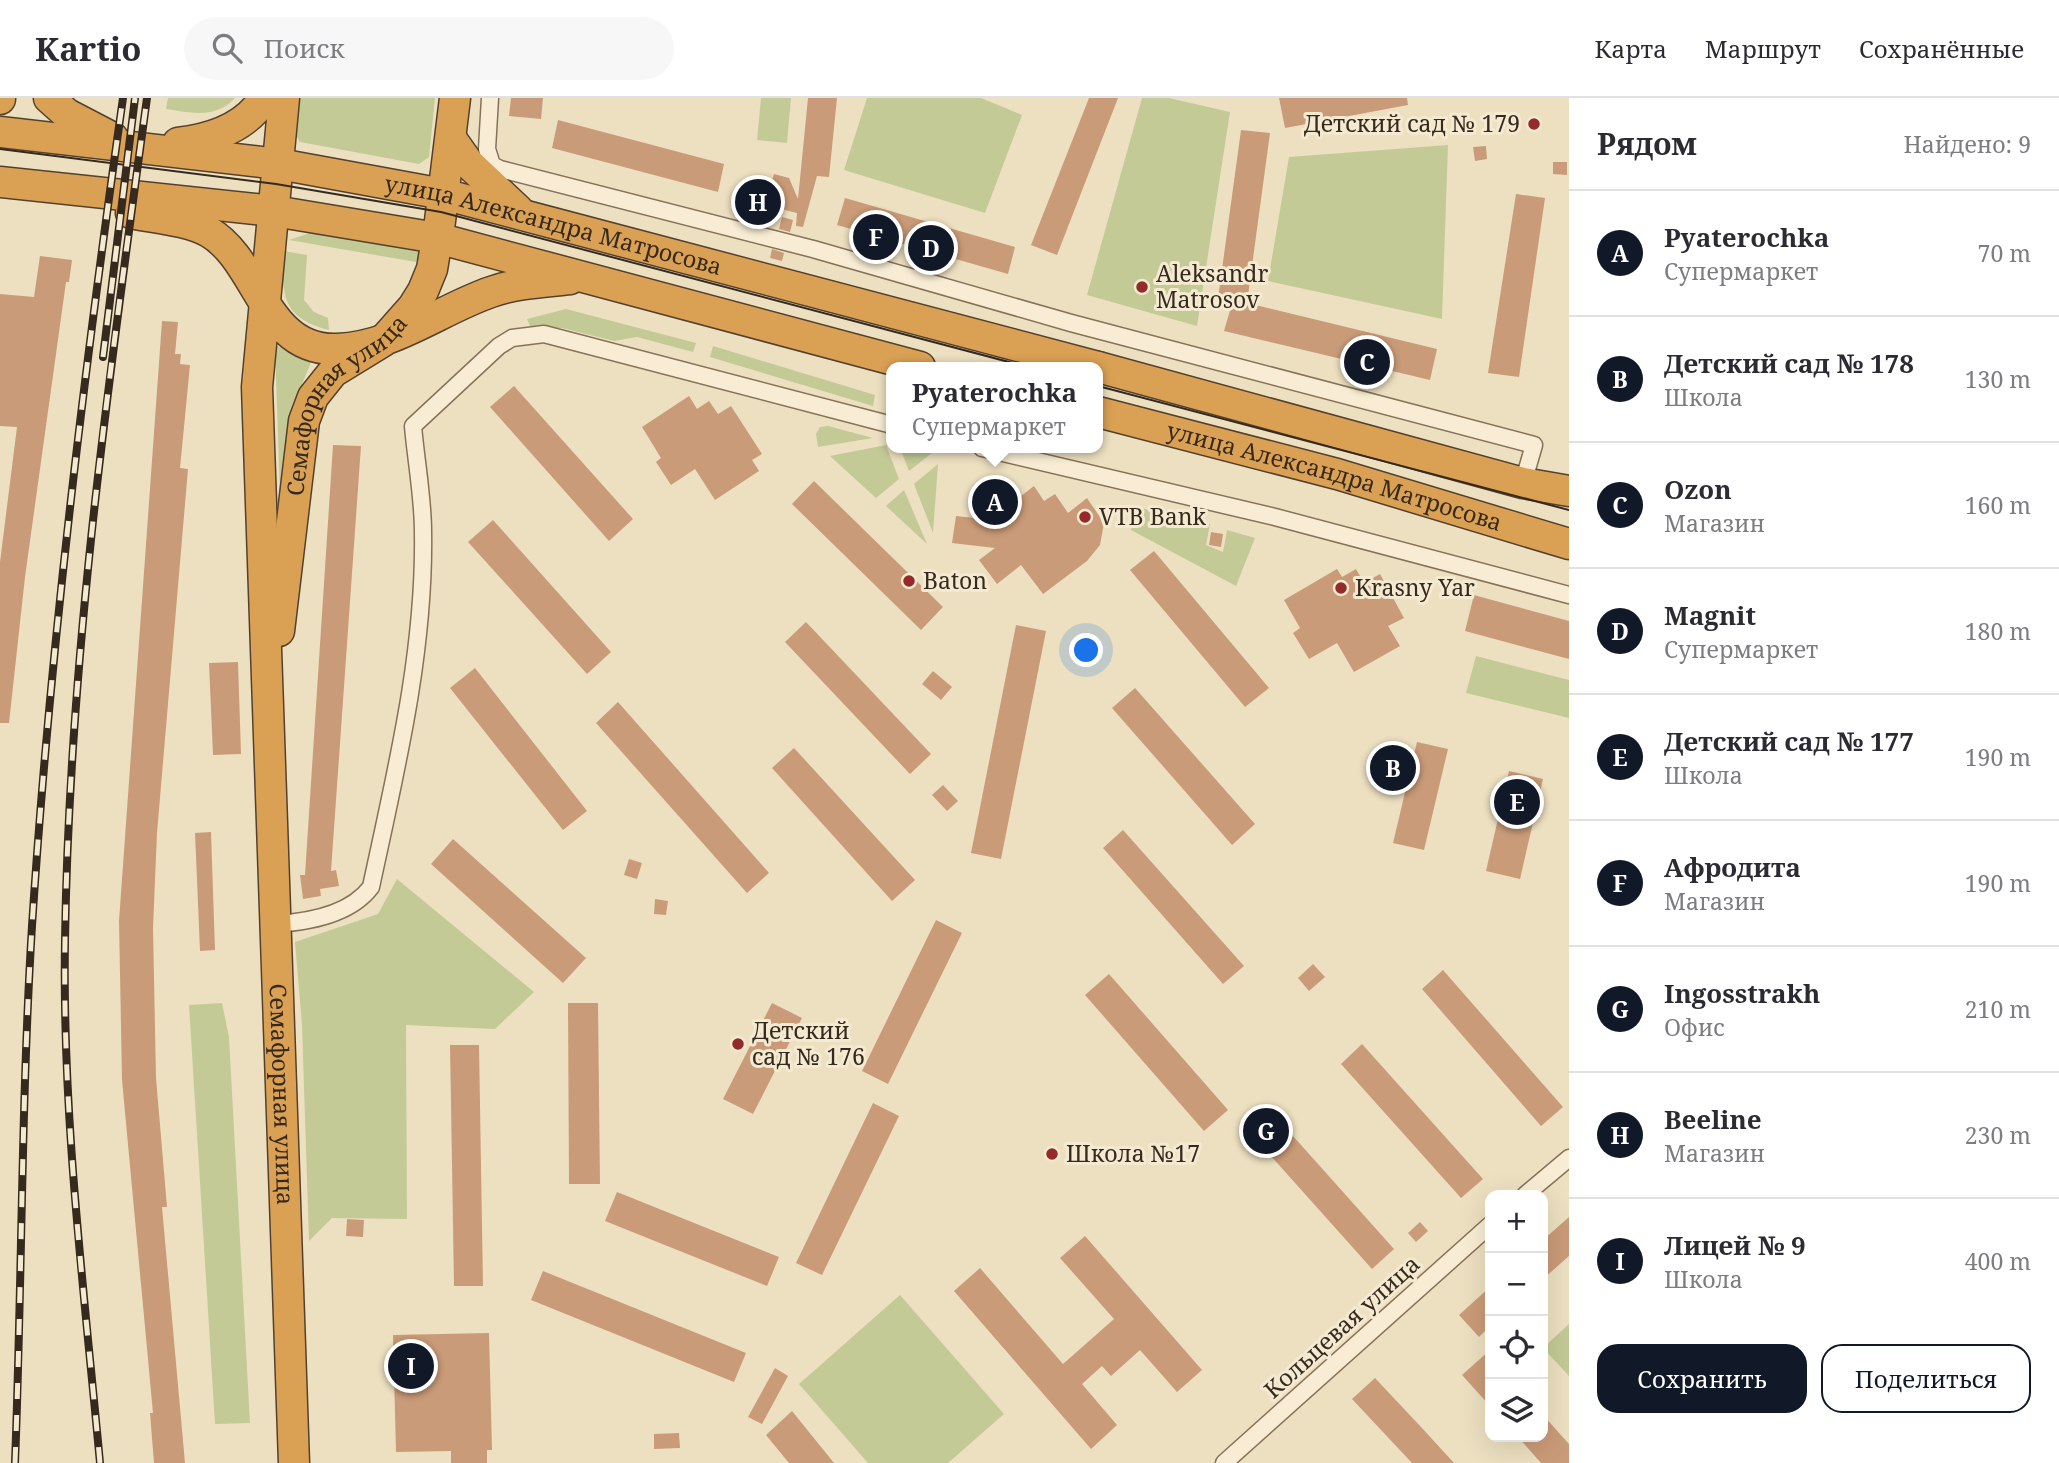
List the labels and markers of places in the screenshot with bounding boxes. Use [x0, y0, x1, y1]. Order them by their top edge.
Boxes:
place label: Детский сад № 179 [1304, 107, 1520, 139]
marker: Детский сад № 179 [1526, 116, 1542, 132]
pin: H [735, 176, 781, 228]
pin: F [853, 211, 899, 263]
pin: D [908, 222, 954, 274]
place label: Aleksandr Matrosov [1156, 257, 1268, 315]
marker: Aleksandr Matrosov [1134, 279, 1150, 295]
pin: C [1344, 336, 1390, 388]
pin: A [972, 476, 1018, 528]
place label: VTB Bank [1099, 500, 1206, 532]
marker: VTB Bank [1077, 509, 1093, 525]
place label: Baton [923, 564, 987, 596]
place label: Krasny Yar [1355, 571, 1475, 603]
marker: Baton [901, 573, 917, 589]
marker: Krasny Yar [1333, 580, 1349, 596]
pin: B [1370, 742, 1416, 794]
pin: E [1494, 776, 1540, 828]
place label: Детский сад № 176 [752, 1014, 865, 1072]
marker: Детский сад № 176 [730, 1036, 746, 1052]
pin: G [1243, 1105, 1289, 1157]
place label: Школа №17 [1066, 1137, 1200, 1169]
marker: Школа №17 [1044, 1146, 1060, 1162]
pin: I [388, 1340, 434, 1392]

